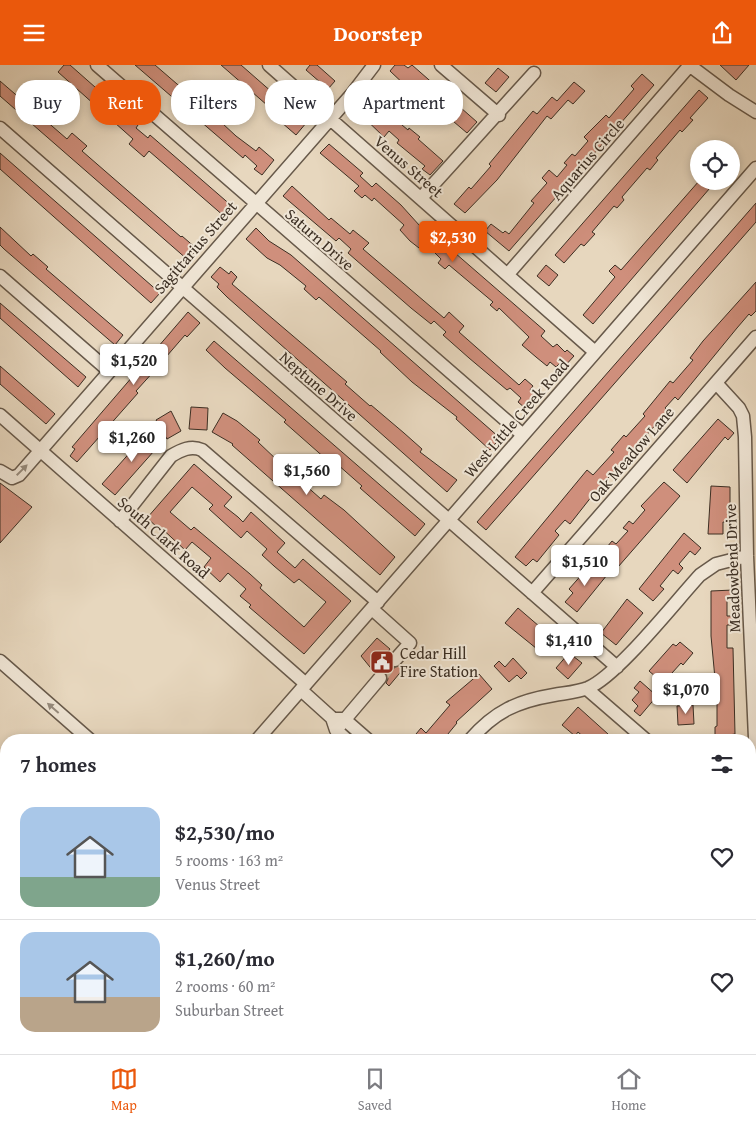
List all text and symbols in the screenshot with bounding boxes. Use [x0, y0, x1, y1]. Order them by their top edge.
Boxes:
text: Doorstep [334, 17, 422, 49]
icon: menu [20, 19, 48, 47]
icon: share [708, 19, 736, 47]
chip: Buy [15, 80, 80, 125]
chip: Rent [90, 80, 161, 125]
chip: Filters [171, 80, 255, 125]
chip: New [265, 80, 334, 125]
chip: Apartment [344, 80, 463, 125]
street label: Aquarius Circle [544, 113, 630, 205]
street label: Venus Street [369, 129, 449, 203]
map controls [690, 140, 740, 190]
button: locate [690, 140, 740, 190]
street label: Sagittarius Street [148, 195, 243, 299]
street label: Saturn Drive [280, 202, 360, 276]
pin: $2,530 [412, 221, 494, 263]
text: $2,530 [430, 225, 476, 249]
pin: $1,520 [93, 343, 175, 386]
street label: Neptune Drive [275, 345, 363, 427]
text: $1,520 [111, 348, 157, 372]
street label: West Little Creek Road [458, 353, 575, 483]
street label: Oak Meadow Lane [582, 401, 680, 507]
pin: $1,260 [91, 421, 173, 463]
text: $1,260 [109, 425, 155, 449]
pin: $1,560 [266, 453, 348, 496]
text: $1,560 [284, 458, 330, 482]
one-way arrow [16, 464, 28, 476]
street label: South Clark Road [113, 490, 216, 584]
street label: Meadowbend Drive [718, 503, 746, 633]
pin: $1,510 [544, 545, 626, 587]
text: $1,510 [562, 549, 608, 573]
pin: $1,410 [528, 623, 610, 666]
text: $1,410 [546, 628, 592, 652]
place label: Cedar Hill Fire Station [400, 641, 478, 683]
public building icon: Cedar Hill Fire Station [369, 649, 395, 675]
pin: $1,070 [645, 673, 727, 715]
text: $1,070 [663, 677, 709, 701]
one-way arrow [48, 702, 60, 714]
text: 7 homes [20, 749, 96, 780]
icon: filters [708, 750, 736, 778]
text: $2,530/mo [175, 817, 275, 848]
icon: home [60, 827, 120, 887]
icon: heart [708, 843, 736, 871]
text: 5 rooms · 163 m² [175, 848, 283, 872]
text: Venus Street [175, 872, 260, 896]
text: $1,260/mo [175, 943, 275, 974]
icon: home [60, 952, 120, 1012]
icon: heart [708, 968, 736, 996]
text: 2 rooms · 60 m² [175, 974, 275, 998]
text: Suburban Street [175, 998, 284, 1022]
tab: Map [110, 1065, 138, 1115]
tab: Saved [358, 1065, 392, 1115]
tab: Home [612, 1065, 646, 1115]

